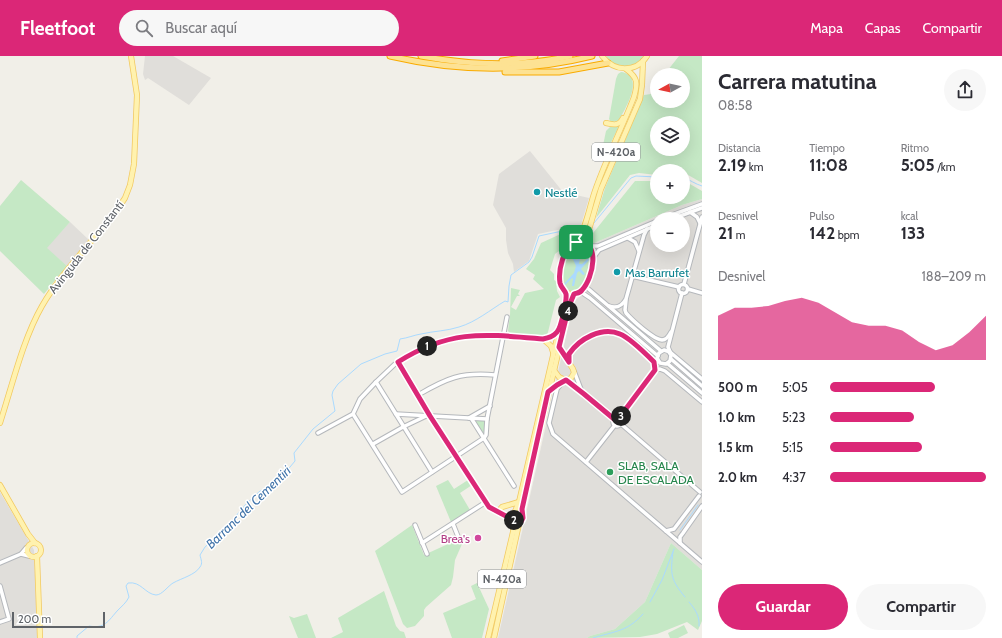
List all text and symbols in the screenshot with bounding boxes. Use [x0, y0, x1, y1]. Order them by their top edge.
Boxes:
search box [119, 10, 399, 46]
text: Fleetfoot [20, 17, 95, 40]
icon: search [133, 17, 155, 39]
text: Buscar aquí [165, 19, 237, 37]
text: Mapa [810, 19, 843, 37]
text: Capas [865, 19, 901, 37]
text: Compartir [923, 19, 982, 37]
north arrow [650, 68, 690, 108]
map controls [650, 68, 690, 252]
text: Carrera matutina [718, 68, 877, 95]
button: share [944, 69, 986, 111]
text: 08:58 [718, 97, 753, 113]
button: layers [650, 116, 690, 156]
text: Distancia [718, 141, 761, 155]
text: Tiempo [809, 141, 845, 155]
text: Ritmo [901, 141, 929, 155]
road number: N-420a [592, 143, 640, 161]
text: 2.19 [718, 155, 746, 175]
text: 11:08 [809, 155, 848, 175]
text: 5:05 [901, 155, 935, 175]
text: km [746, 160, 763, 174]
text: /km [935, 160, 955, 174]
button: + [650, 164, 690, 204]
place label: Nestlé [545, 185, 577, 200]
marker: Nestlé [532, 187, 542, 197]
street label: Avinguda de Constantí [45, 197, 127, 296]
text: Desnivel [718, 209, 758, 223]
text: Pulso [809, 209, 835, 223]
text: kcal [901, 209, 918, 223]
button: − [650, 212, 690, 252]
text: 21 [718, 223, 733, 243]
text: 142 [809, 223, 835, 243]
text: 133 [901, 223, 925, 243]
pin [559, 225, 593, 259]
text: m [733, 228, 745, 242]
text: bpm [835, 228, 860, 242]
icon: arrive [565, 231, 587, 253]
place label: Mas Barrufet [625, 265, 689, 280]
marker: Mas Barrufet [612, 267, 622, 277]
text: Desnivel [718, 268, 765, 284]
text: 188–209 m [922, 268, 986, 284]
pin: 4 [558, 301, 578, 321]
text: 4 [565, 304, 571, 318]
pin: 1 [417, 336, 437, 356]
text: 1 [425, 339, 429, 353]
text: 500 m [718, 379, 758, 395]
text: 5:05 [782, 379, 808, 395]
pin: 3 [611, 406, 631, 426]
text: 3 [618, 409, 624, 423]
text: 1.0 km [718, 409, 755, 425]
text: 5:23 [782, 409, 806, 425]
text: 1.5 km [718, 439, 753, 455]
text: 5:15 [782, 439, 803, 455]
place label: SLAB, SALA DE ESCALADA [618, 458, 694, 487]
water label: Barranc del Cementiri [202, 462, 294, 552]
marker: SLAB, SALA DE ESCALADA [605, 467, 615, 477]
text: 2.0 km [718, 469, 757, 485]
text: 4:37 [782, 469, 806, 485]
pin: 2 [504, 510, 524, 530]
text: 2 [511, 513, 517, 527]
place label: Brea's [441, 531, 470, 546]
marker: Brea's [473, 533, 483, 543]
road number: N-420a [478, 570, 526, 588]
button: Guardar [718, 584, 848, 630]
button: Compartir [856, 584, 986, 630]
scale bar [12, 610, 105, 629]
text: 200 m [18, 612, 51, 626]

